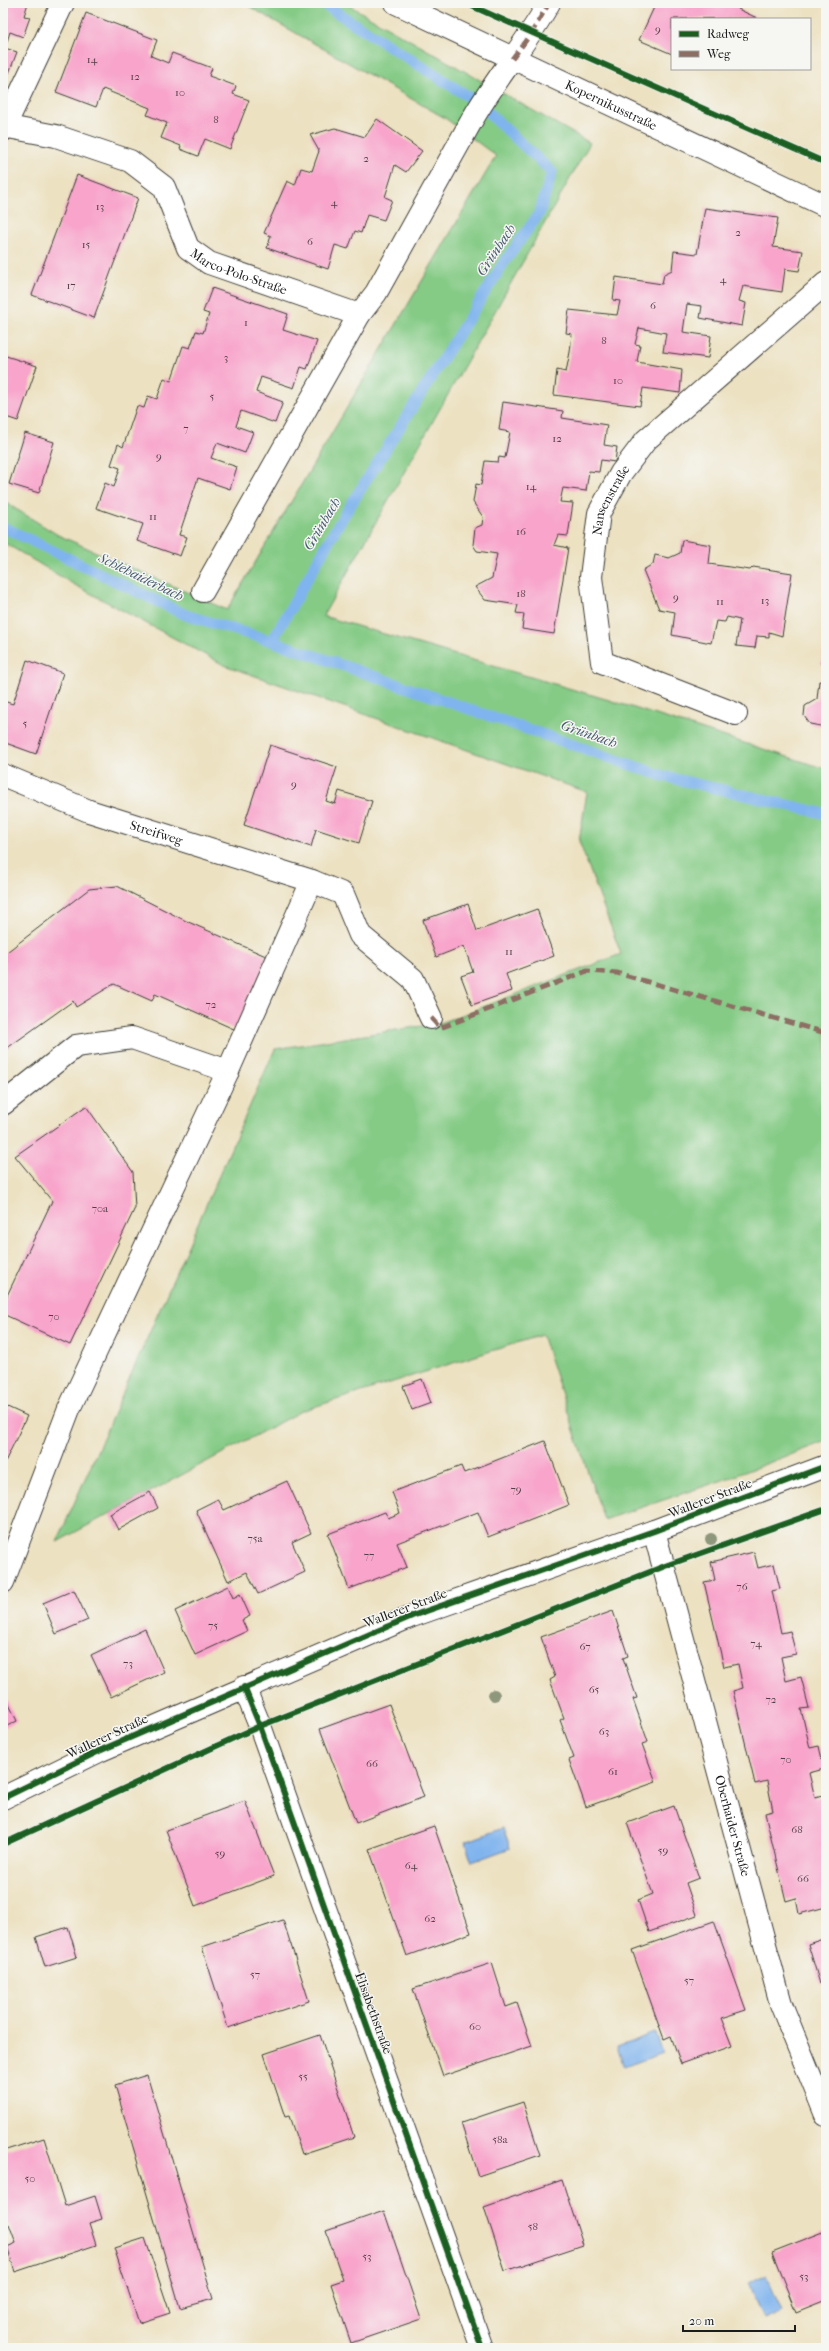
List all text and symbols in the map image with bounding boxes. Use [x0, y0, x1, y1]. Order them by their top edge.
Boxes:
legend [671, 18, 811, 70]
house number: 9 [655, 23, 661, 36]
text: Radweg [707, 27, 750, 41]
text: Weg [706, 47, 731, 61]
house number: 14 [87, 53, 98, 66]
house number: 12 [130, 70, 140, 83]
street label: Kopernikusstraße [563, 77, 660, 133]
house number: 10 [175, 86, 185, 99]
house number: 8 [213, 113, 219, 126]
house number: 2 [363, 152, 369, 165]
house number: 4 [331, 196, 338, 209]
house number: 13 [96, 200, 104, 213]
water label: Grünbach [473, 221, 519, 279]
house number: 2 [735, 226, 741, 239]
house number: 6 [307, 235, 313, 248]
house number: 15 [82, 238, 91, 251]
street label: Marco-Polo-Straße [188, 245, 290, 297]
house number: 4 [720, 273, 727, 286]
house number: 17 [66, 279, 76, 292]
house number: 6 [650, 299, 656, 312]
house number: 1 [244, 316, 248, 329]
house number: 8 [601, 334, 607, 347]
house number: 3 [224, 351, 228, 364]
house number: 10 [613, 374, 623, 387]
house number: 5 [210, 390, 215, 403]
house number: 7 [183, 422, 189, 435]
house number: 12 [552, 432, 562, 445]
house number: 9 [156, 450, 162, 463]
street label: Nansenstraße [589, 461, 633, 536]
house number: 14 [526, 480, 537, 493]
water label: Grünbach [300, 495, 344, 553]
house number: 11 [149, 510, 157, 523]
house number: 16 [516, 525, 526, 538]
water label: Schlehaiderbach [95, 549, 186, 605]
house number: 18 [516, 587, 526, 600]
house number: 9 [673, 591, 679, 604]
house number: 13 [761, 594, 769, 607]
house number: 11 [716, 595, 724, 608]
water label: Grünbach [559, 716, 619, 752]
house number: 5 [23, 717, 28, 730]
house number: 9 [291, 778, 297, 791]
street label: Streifweg [128, 817, 186, 848]
house number: 11 [505, 945, 513, 958]
house number: 72 [206, 998, 217, 1011]
house number: 70a [92, 1202, 109, 1215]
house number: 70 [48, 1310, 60, 1323]
street label: Wallerer Straße [665, 1475, 754, 1521]
house number: 79 [510, 1483, 522, 1496]
house number: 75a [247, 1532, 263, 1545]
house number: 77 [364, 1549, 374, 1562]
house number: 76 [736, 1580, 748, 1593]
street label: Wallerer Straße [360, 1585, 449, 1631]
house number: 75 [208, 1619, 218, 1632]
house number: 74 [750, 1637, 762, 1650]
house number: 67 [579, 1640, 591, 1653]
house number: 73 [123, 1657, 133, 1670]
house number: 65 [589, 1683, 600, 1696]
house number: 72 [766, 1693, 777, 1706]
street label: Wallerer Straße [63, 1710, 151, 1762]
house number: 63 [599, 1725, 609, 1738]
house number: 70 [780, 1753, 792, 1766]
house number: 66 [366, 1757, 378, 1770]
house number: 61 [608, 1765, 618, 1778]
street label: Oberhaider Straße [712, 1773, 754, 1878]
house number: 68 [791, 1823, 803, 1836]
house number: 59 [658, 1844, 668, 1857]
house number: 59 [215, 1847, 225, 1860]
house number: 64 [405, 1859, 418, 1872]
house number: 66 [797, 1872, 809, 1885]
house number: 62 [424, 1912, 436, 1925]
house number: 57 [250, 1968, 260, 1981]
street label: Elisabethstraße [352, 1970, 396, 2056]
house number: 57 [684, 1974, 694, 1987]
house number: 60 [469, 2020, 481, 2033]
house number: 55 [298, 2070, 308, 2083]
house number: 58a [492, 2133, 509, 2146]
house number: 50 [25, 2172, 35, 2185]
house number: 58 [528, 2220, 538, 2233]
house number: 53 [362, 2250, 372, 2263]
house number: 53 [799, 2270, 809, 2283]
scale bar [683, 2307, 795, 2333]
text: 20 m [689, 2314, 714, 2328]

